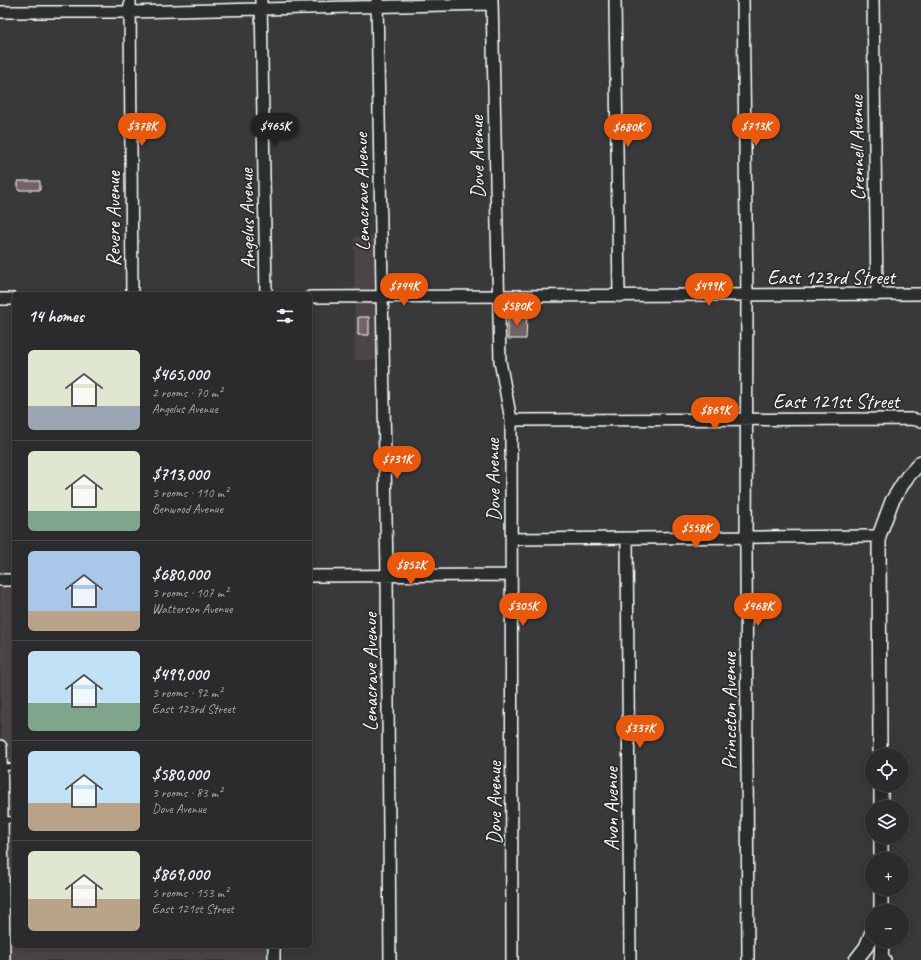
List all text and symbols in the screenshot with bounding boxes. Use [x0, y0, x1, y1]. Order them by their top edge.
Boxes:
street label: Crennell Avenue [844, 94, 870, 201]
pin: $378K [114, 113, 170, 147]
pin: $465K [247, 113, 303, 147]
pin: $713K [728, 113, 784, 147]
street label: Dove Avenue [464, 114, 490, 199]
pin: $680K [600, 114, 656, 148]
text: $378K [127, 118, 157, 134]
text: $465K [260, 118, 290, 134]
text: $713K [741, 118, 771, 134]
text: $680K [613, 119, 643, 135]
street label: Lenacrave Avenue [348, 131, 376, 251]
street label: Angelus Avenue [234, 167, 260, 270]
street label: Revere Avenue [101, 170, 126, 266]
street label: East 123rd Street [767, 265, 897, 290]
pin: $744K [376, 273, 432, 307]
pin: $499K [681, 273, 737, 307]
text: $744K [389, 278, 419, 294]
text: $499K [694, 278, 724, 294]
pin: $580K [489, 293, 545, 327]
text: $580K [502, 298, 532, 314]
icon: filters [274, 305, 296, 327]
text: 14 homes [28, 306, 84, 327]
text: $465,000 [152, 364, 209, 385]
icon: home [60, 366, 108, 414]
text: 2 rooms · 70 m² [152, 385, 222, 401]
street label: East 121st Street [773, 389, 901, 414]
pin: $869K [687, 397, 743, 431]
text: Angelus Avenue [152, 401, 218, 417]
text: $869K [700, 402, 730, 418]
street label: Dove Avenue [480, 437, 506, 522]
pin: $731K [369, 446, 425, 480]
text: $731K [382, 451, 412, 467]
text: $713,000 [152, 464, 209, 485]
icon: home [60, 467, 108, 515]
text: 3 rooms · 110 m² [152, 485, 228, 501]
text: Benwood Avenue [152, 501, 223, 517]
pin: $558K [668, 515, 724, 549]
text: $558K [681, 520, 711, 536]
pin: $852K [383, 552, 439, 586]
text: $852K [396, 557, 426, 573]
text: $680,000 [152, 564, 209, 585]
icon: home [60, 567, 108, 615]
text: 3 rooms · 107 m² [152, 585, 228, 601]
pin: $305K [495, 593, 551, 627]
pin: $468K [730, 593, 786, 627]
text: $305K [508, 598, 538, 614]
text: $468K [743, 598, 773, 614]
text: Watterson Avenue [152, 601, 233, 617]
street label: Lenacrave Avenue [358, 611, 383, 731]
street label: Princeton Avenue [717, 651, 742, 769]
text: $499,000 [152, 664, 209, 685]
icon: home [60, 667, 108, 715]
text: 3 rooms · 92 m² [152, 685, 222, 701]
text: East 123rd Street [152, 701, 235, 717]
pin: $337K [612, 715, 668, 749]
text: $337K [625, 720, 655, 736]
map controls [865, 748, 909, 948]
button: locate [865, 748, 909, 792]
street label: Dove Avenue [482, 760, 507, 844]
text: $580,000 [152, 764, 209, 785]
street label: Avon Avenue [599, 766, 624, 851]
icon: home [60, 767, 108, 815]
text: 3 rooms · 83 m² [152, 785, 222, 801]
button: layers [865, 800, 909, 844]
text: Dove Avenue [152, 801, 206, 817]
button: + [865, 852, 909, 896]
text: $869,000 [152, 864, 209, 885]
icon: home [60, 867, 108, 915]
text: 5 rooms · 153 m² [152, 885, 228, 901]
text: East 121st Street [152, 901, 234, 917]
button: − [865, 904, 909, 948]

